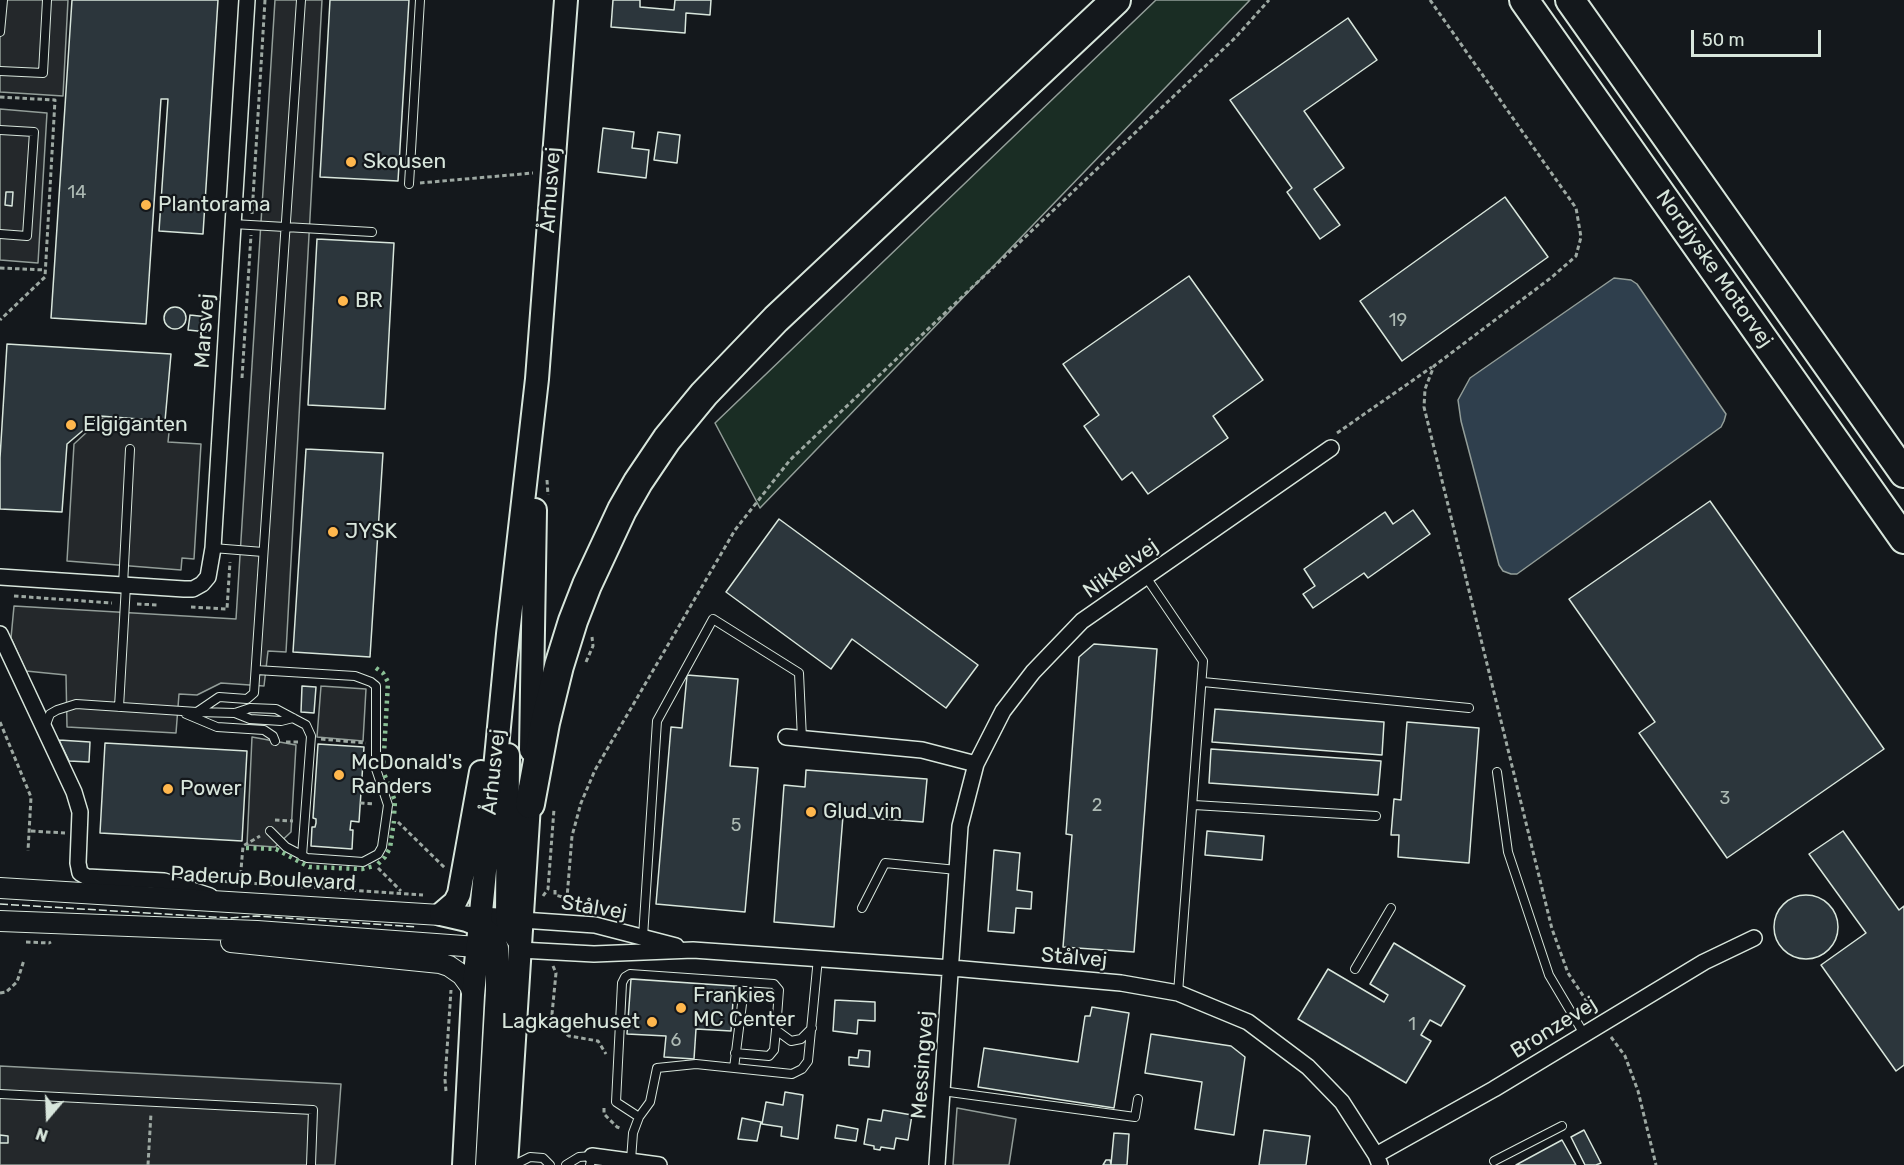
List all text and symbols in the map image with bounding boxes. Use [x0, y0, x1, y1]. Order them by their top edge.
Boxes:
scale bar [1694, 18, 1824, 56]
text: 50 m [1702, 29, 1745, 51]
street label: Århusvej [535, 146, 567, 234]
place label: Skousen [363, 149, 446, 175]
marker: Skousen [344, 155, 358, 169]
house number: 14 [68, 182, 86, 204]
street label: Nordjyske Motorvej [1650, 185, 1778, 353]
place label: Plantorama [158, 192, 271, 218]
marker: Plantorama [139, 198, 153, 212]
place label: BR [355, 288, 383, 314]
street label: Marsvej [190, 293, 220, 369]
marker: BR [336, 294, 350, 308]
house number: 19 [1389, 310, 1407, 332]
place label: Elgiganten [83, 412, 188, 438]
marker: Elgiganten [64, 418, 78, 432]
place label: JYSK [345, 519, 397, 545]
marker: JYSK [326, 525, 340, 539]
street label: Nikkelvej [1079, 534, 1163, 604]
street label: Århusvej [477, 728, 511, 816]
place label: McDonald's Randers [351, 750, 463, 800]
marker: McDonald's Randers [332, 768, 346, 782]
place label: Power [180, 776, 241, 802]
marker: Power [161, 782, 175, 796]
house number: 3 [1720, 788, 1730, 810]
house number: 2 [1092, 795, 1102, 817]
place label: Glud vin [823, 799, 902, 825]
marker: Glud vin [804, 805, 818, 819]
house number: 5 [731, 815, 741, 837]
street label: Paderup Boulevard [170, 862, 356, 896]
street label: Stålvej [559, 890, 629, 926]
street label: Stålvej [1040, 943, 1108, 973]
place label: Frankies MC Center [693, 983, 795, 1033]
street label: Bronzevej [1506, 992, 1602, 1064]
marker: Frankies MC Center [674, 1001, 688, 1015]
place label: Lagkagehuset [501, 1009, 640, 1035]
street label: Messingvej [907, 1010, 939, 1120]
house number: 1 [1408, 1014, 1416, 1036]
marker: Lagkagehuset [645, 1015, 659, 1029]
house number: 6 [671, 1030, 681, 1052]
north arrow [18, 1087, 78, 1147]
text: N [33, 1124, 51, 1145]

